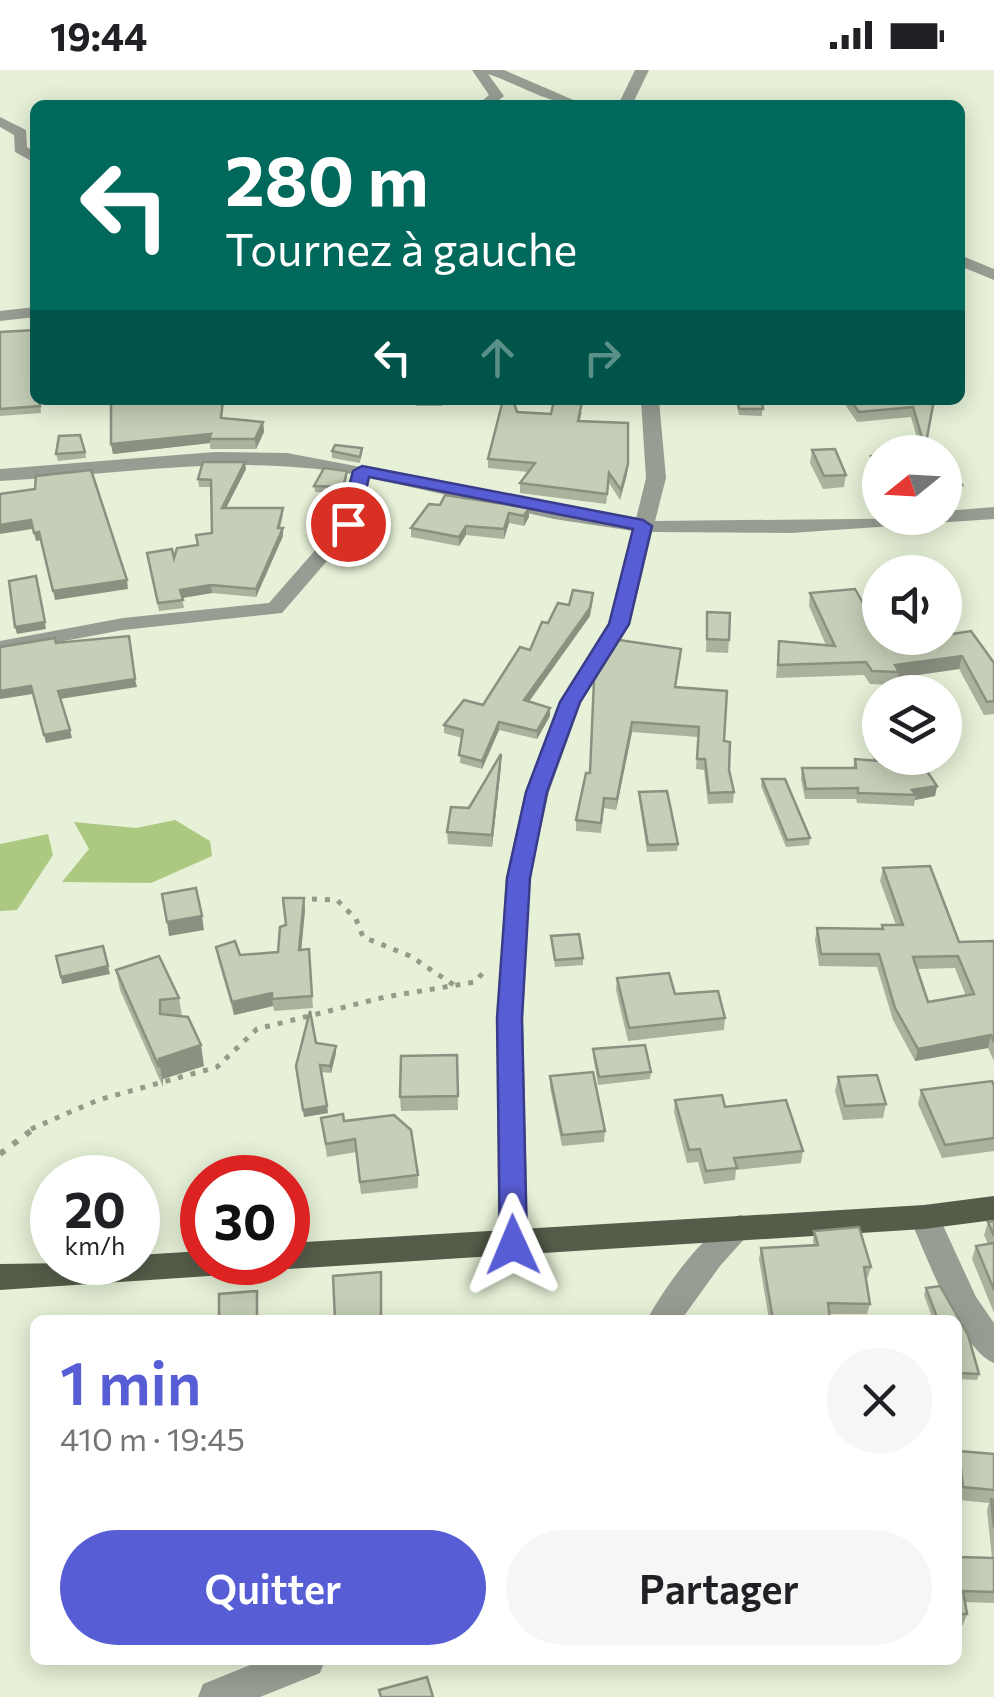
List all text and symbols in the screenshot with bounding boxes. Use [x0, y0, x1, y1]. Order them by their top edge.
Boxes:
text: 19:44 [50, 12, 147, 59]
text: 280 m [225, 135, 429, 220]
icon: left [60, 140, 190, 270]
text: Tournez à gauche [225, 220, 577, 275]
icon: left [365, 330, 420, 385]
icon: ahead [470, 330, 525, 385]
icon: right [575, 330, 630, 385]
north arrow [862, 435, 962, 535]
map controls [862, 435, 962, 775]
pin [306, 482, 391, 567]
icon: arrive [321, 497, 376, 552]
button: sound [862, 555, 962, 655]
button: layers [862, 675, 962, 775]
speed limit sign: 30 [180, 1155, 310, 1285]
text: 20 [64, 1177, 126, 1238]
position arrow [461, 1193, 565, 1297]
text: km/h [65, 1230, 125, 1260]
text: 1 min [60, 1344, 201, 1417]
button: close [827, 1348, 932, 1453]
text: 410 m · 19:45 [60, 1418, 245, 1458]
button: Quitter [60, 1530, 486, 1645]
button: Partager [506, 1530, 932, 1645]

